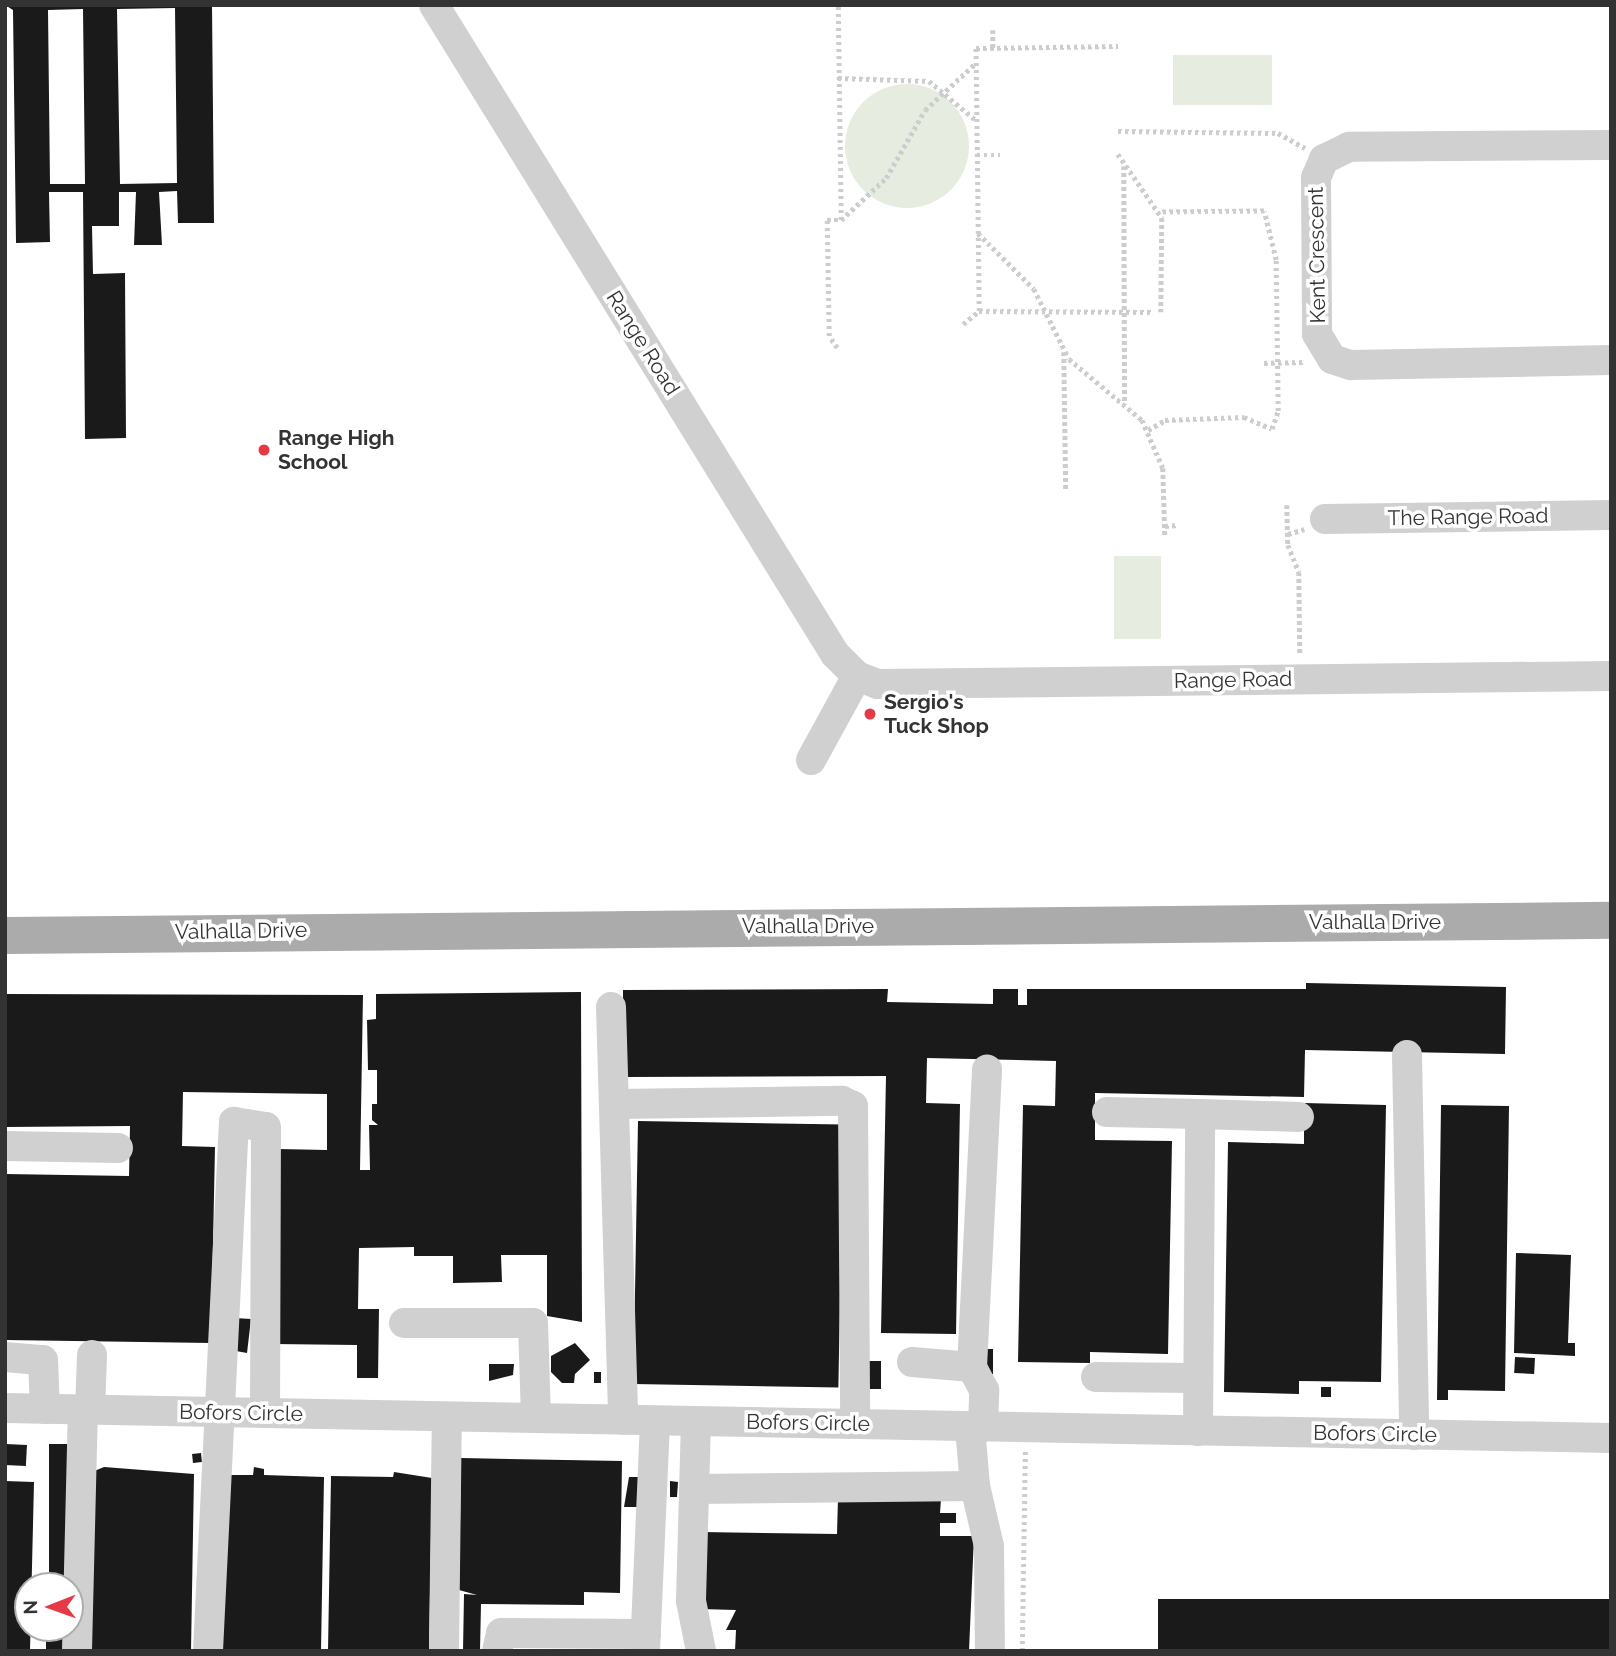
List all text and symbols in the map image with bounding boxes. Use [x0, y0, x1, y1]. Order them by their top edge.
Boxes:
street label: Kent Crescent [1303, 187, 1331, 323]
street label: Range Road [601, 286, 685, 400]
place label: Range High School [278, 425, 394, 475]
marker: Range High School [256, 442, 272, 458]
street label: The Range Road [1387, 503, 1549, 531]
street label: Range Road [1174, 666, 1292, 694]
place label: Sergio's Tuck Shop [884, 689, 989, 739]
marker: Sergio's Tuck Shop [862, 706, 878, 722]
street label: Valhalla Drive [1309, 909, 1441, 935]
street label: Valhalla Drive [742, 913, 874, 939]
street label: Valhalla Drive [175, 917, 307, 945]
street label: Bofors Circle [179, 1399, 303, 1427]
street label: Bofors Circle [746, 1409, 870, 1437]
street label: Bofors Circle [1313, 1420, 1437, 1448]
north arrow [14, 1572, 84, 1642]
text: N [19, 1600, 41, 1615]

